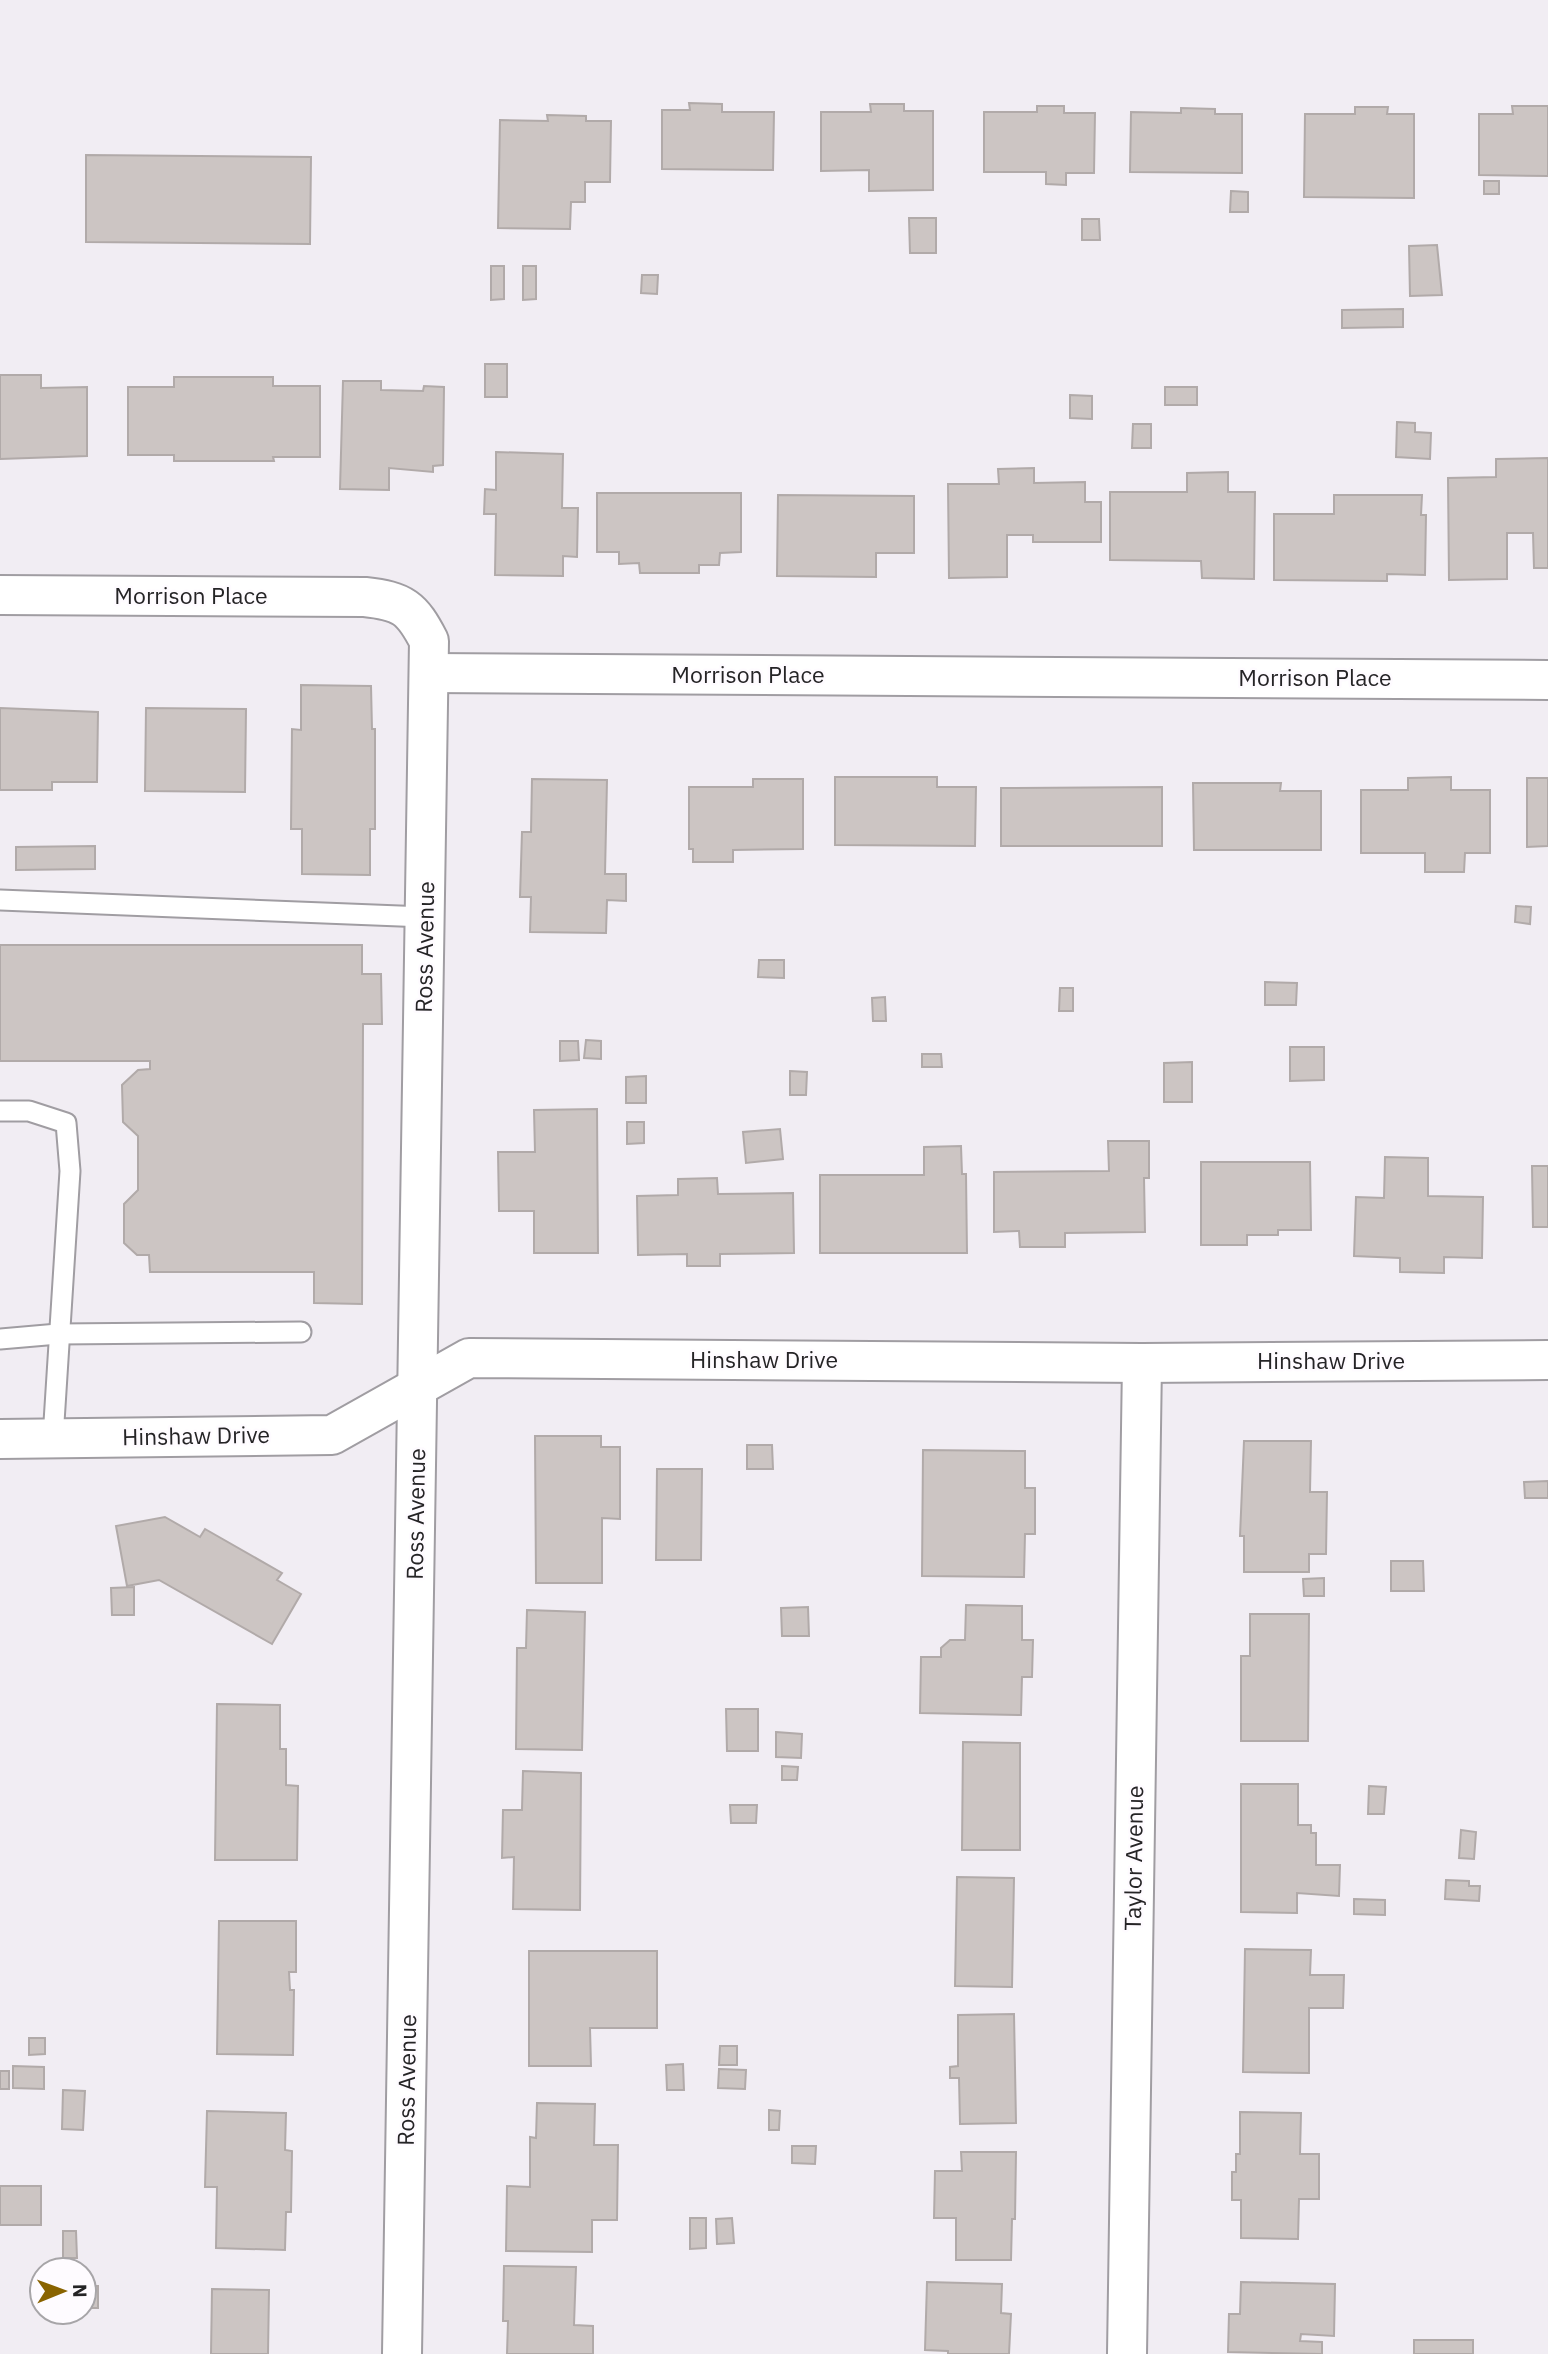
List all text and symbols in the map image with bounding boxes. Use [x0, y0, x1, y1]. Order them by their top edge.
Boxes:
street label: Morrison Place [114, 580, 268, 610]
street label: Morrison Place [671, 659, 825, 689]
street label: Morrison Place [1238, 662, 1392, 692]
street label: Ross Avenue [408, 881, 440, 1013]
street label: Hinshaw Drive [690, 1344, 838, 1374]
street label: Hinshaw Drive [1257, 1345, 1405, 1375]
street label: Hinshaw Drive [122, 1419, 270, 1451]
street label: Ross Avenue [399, 1448, 431, 1580]
street label: Taylor Avenue [1117, 1785, 1149, 1931]
street label: Ross Avenue [390, 2014, 422, 2146]
north arrow [28, 2256, 98, 2326]
text: N [68, 2284, 92, 2298]

